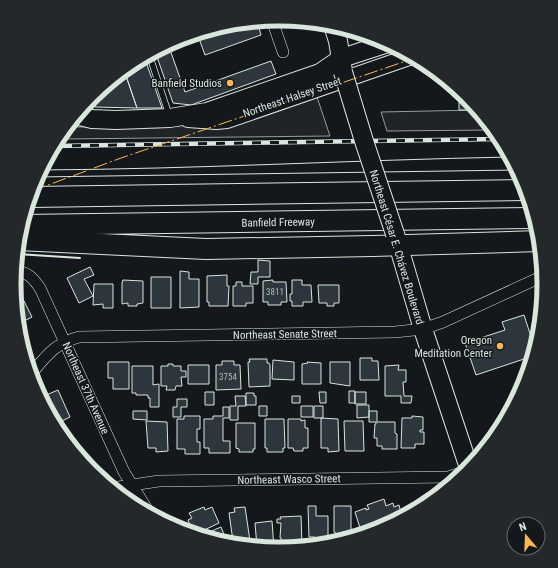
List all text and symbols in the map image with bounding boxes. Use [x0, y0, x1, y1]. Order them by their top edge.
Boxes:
street label: Northeast Halsey Street [241, 75, 343, 120]
place label: Banfield Studios [152, 77, 222, 90]
marker: Banfield Studios [225, 78, 235, 88]
street label: Northeast César E. Chávez Boulevard [367, 168, 426, 326]
street label: Banfield Freeway [241, 215, 315, 230]
house number: 3811 [266, 287, 284, 297]
street label: Northeast Senate Street [233, 327, 337, 342]
place label: Oregon Meditation Center [414, 334, 493, 360]
street label: Northeast 37th Avenue [59, 340, 112, 436]
marker: Oregon Meditation Center [495, 341, 505, 351]
house number: 3754 [219, 372, 237, 382]
street label: Northeast Wasco Street [237, 472, 341, 487]
north arrow [506, 516, 546, 556]
text: N [518, 520, 528, 534]

